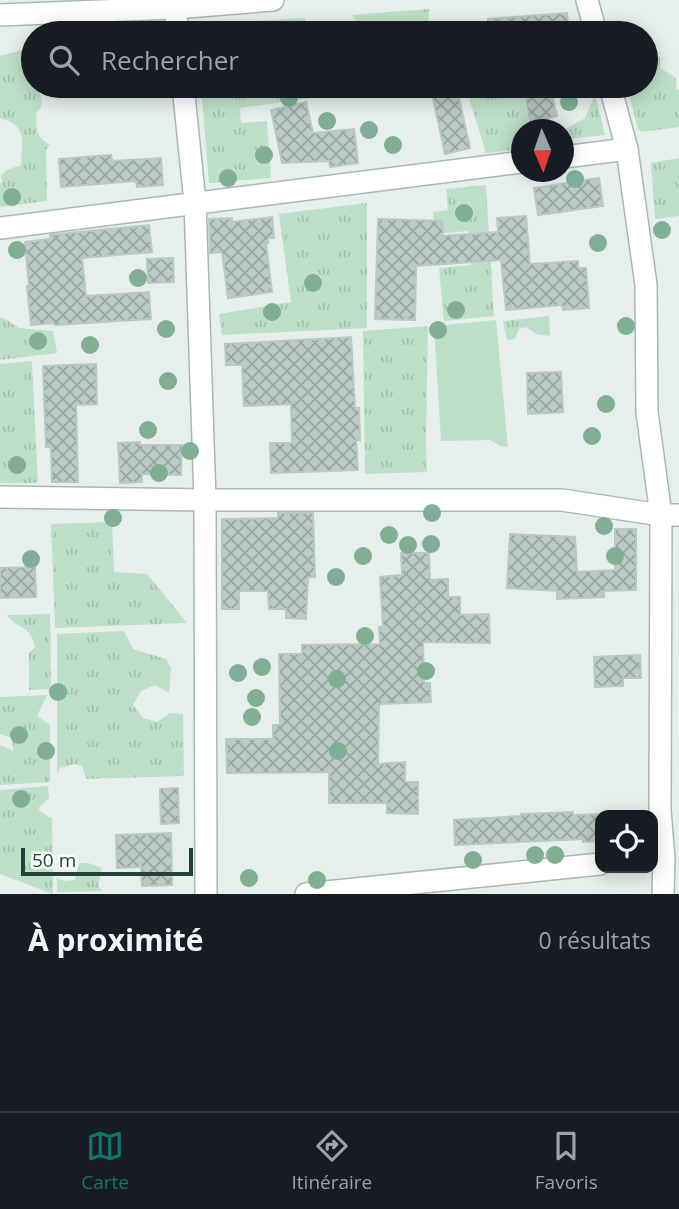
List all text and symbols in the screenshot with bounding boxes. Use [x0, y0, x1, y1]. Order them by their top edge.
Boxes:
search box [21, 21, 658, 98]
icon: search [45, 41, 83, 79]
text: Rechercher [101, 42, 239, 78]
north arrow [511, 119, 574, 182]
map controls [595, 810, 658, 873]
button: locate [595, 810, 658, 873]
scale bar [21, 845, 192, 877]
text: 50 m [32, 847, 76, 873]
text: À proximité [28, 919, 204, 960]
text: 0 résultats [539, 924, 651, 956]
tab: Carte [81, 1127, 129, 1195]
tab: Itinéraire [292, 1127, 372, 1195]
tab: Favoris [535, 1127, 598, 1195]

